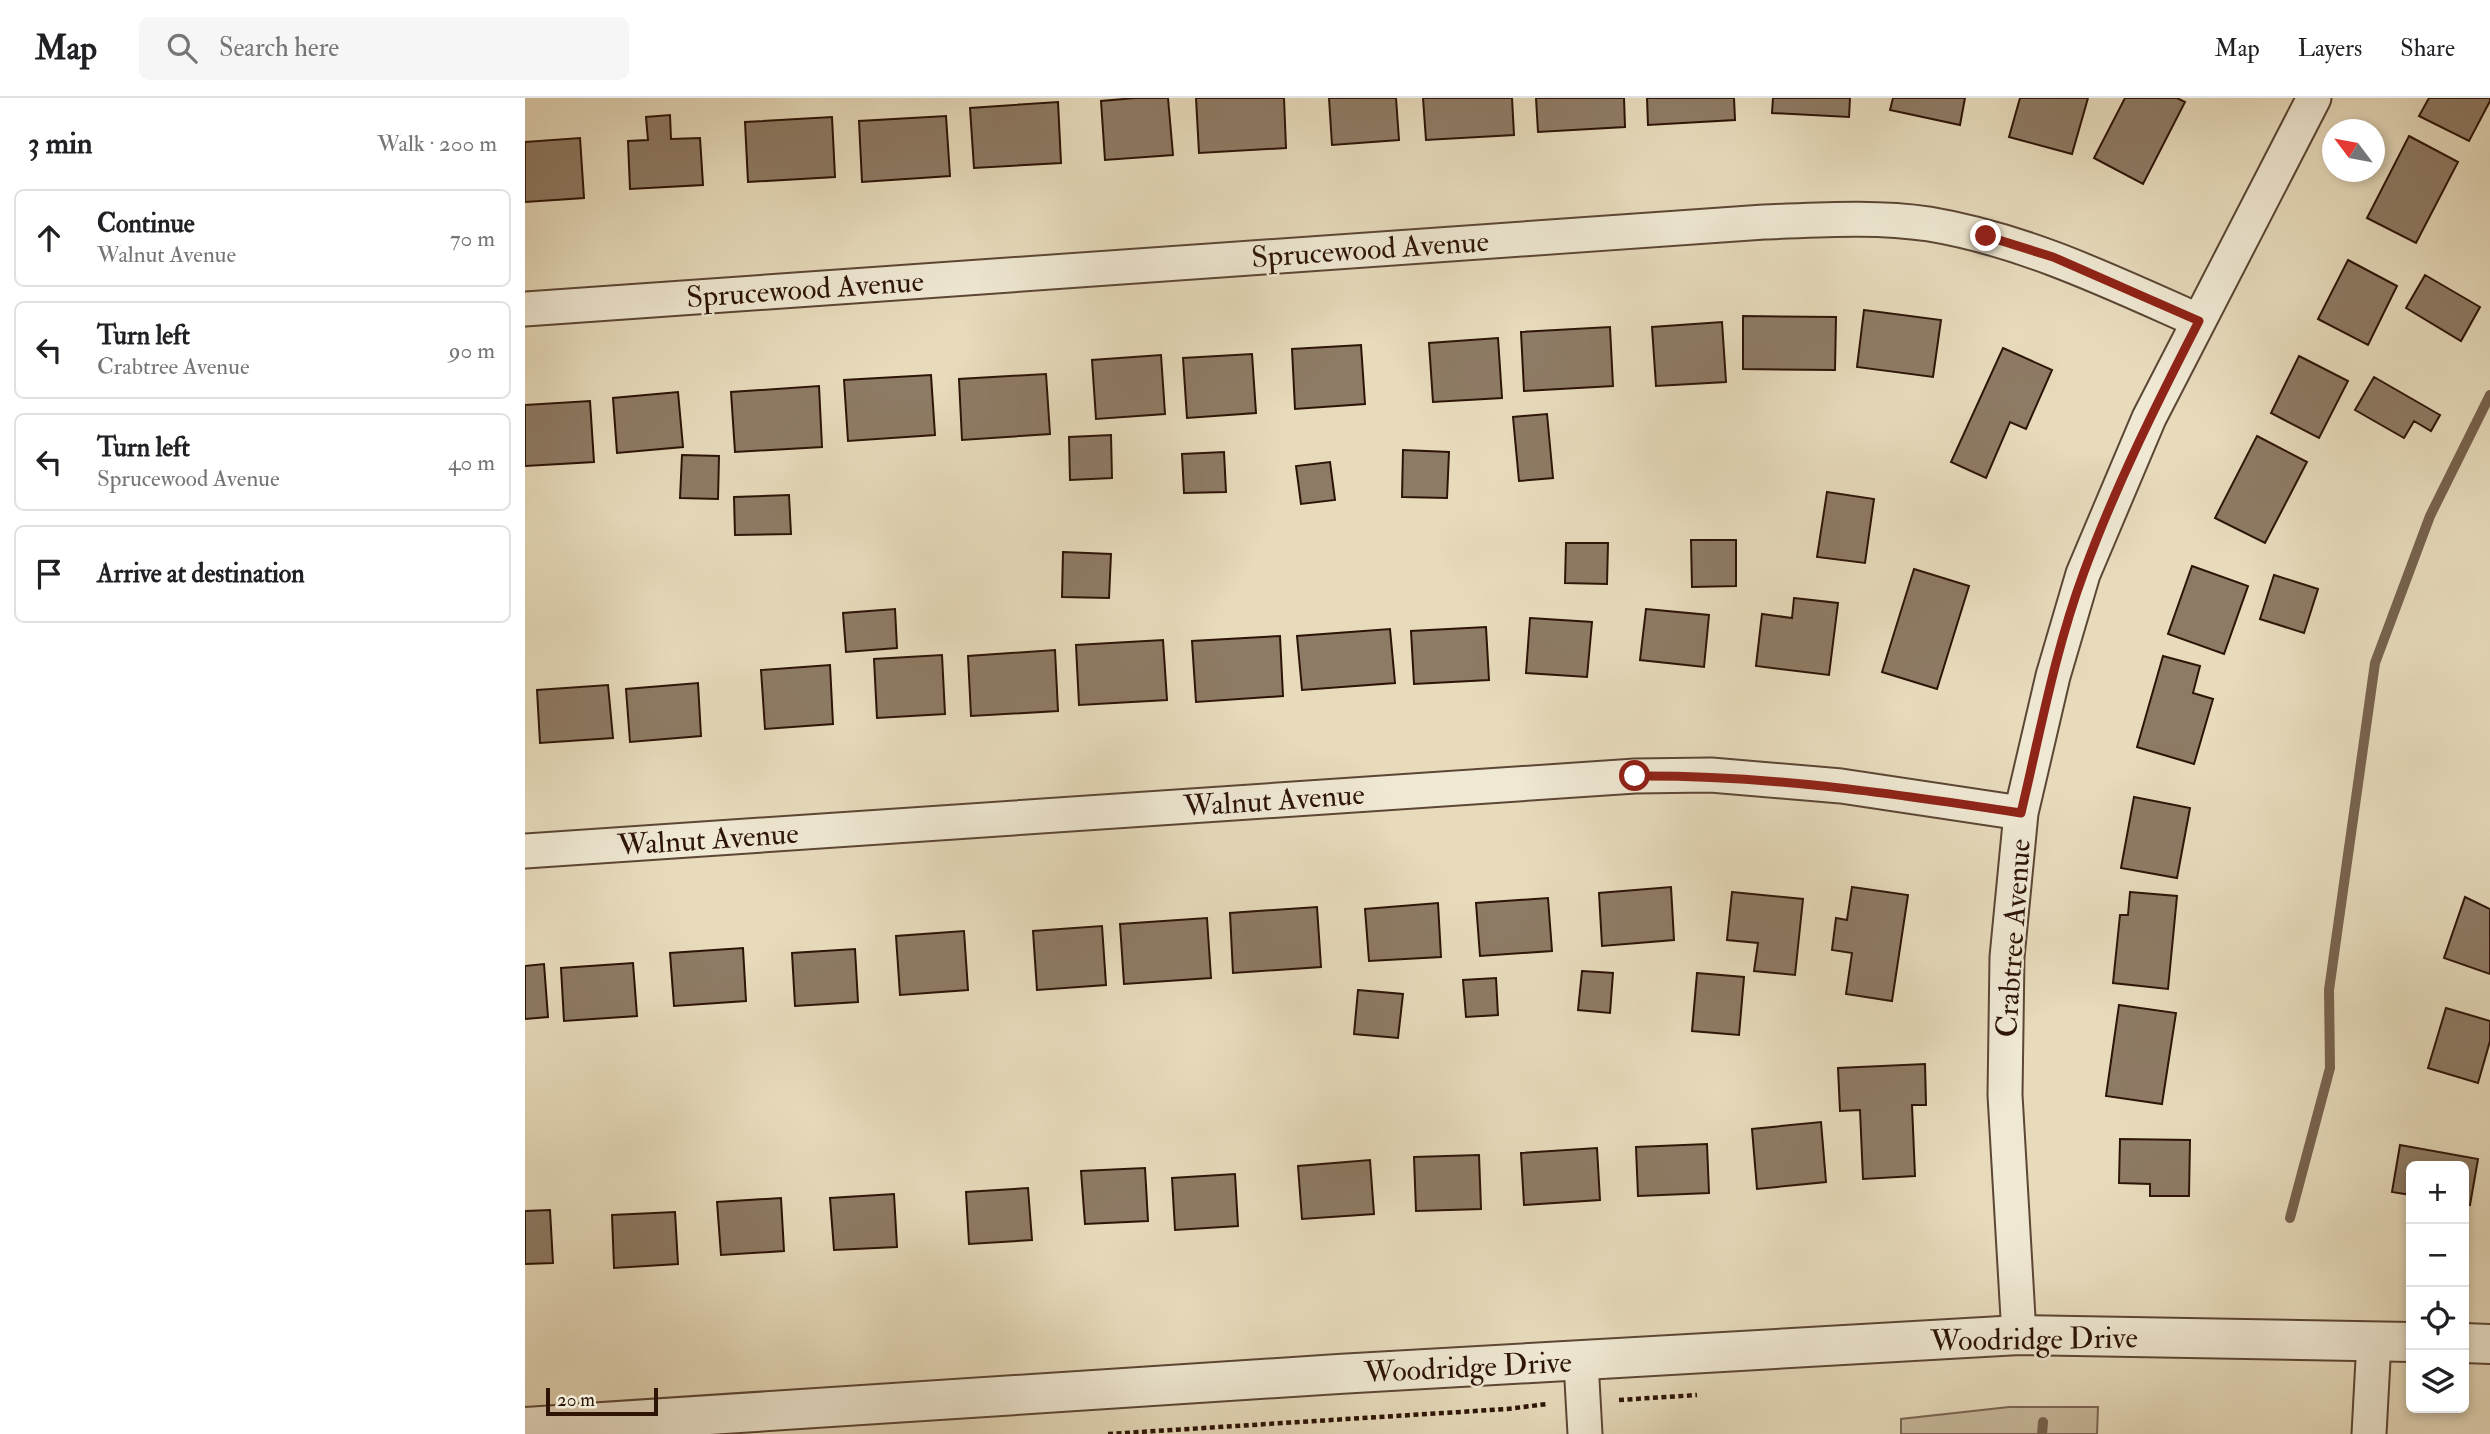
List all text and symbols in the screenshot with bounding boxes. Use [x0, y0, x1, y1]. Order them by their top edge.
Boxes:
search box [139, 17, 629, 80]
text: Map [35, 28, 97, 69]
icon: search [163, 29, 201, 67]
text: Search here [219, 32, 339, 64]
text: Map [2215, 33, 2260, 64]
text: Layers [2298, 33, 2362, 64]
text: Share [2400, 33, 2455, 64]
north arrow [2322, 119, 2385, 182]
text: 3 min [28, 125, 93, 162]
text: Walk · 200 m [377, 129, 497, 158]
text: Continue [97, 208, 195, 240]
icon: ahead [30, 219, 68, 257]
route end [1970, 220, 2001, 251]
street label: Sprucewood Avenue [1250, 223, 1490, 276]
text: 70 m [450, 224, 495, 253]
text: Walnut Avenue [97, 240, 236, 269]
street label: Sprucewood Avenue [685, 263, 925, 316]
text: Turn left [97, 320, 190, 352]
icon: left [30, 331, 68, 369]
text: 90 m [449, 336, 495, 365]
text: Crabtree Avenue [97, 352, 250, 381]
text: Turn left [97, 432, 190, 464]
icon: left [30, 443, 68, 481]
text: 40 m [448, 448, 495, 477]
text: Sprucewood Avenue [97, 464, 280, 493]
icon: arrive [30, 555, 68, 593]
text: Arrive at destination [97, 558, 305, 590]
route start [1619, 760, 1650, 791]
street label: Walnut Avenue [1181, 776, 1366, 825]
street label: Walnut Avenue [615, 815, 800, 864]
street label: Crabtree Avenue [1988, 837, 2039, 1039]
map controls [2406, 1161, 2469, 1413]
button: + [2406, 1161, 2469, 1224]
button: − [2406, 1224, 2469, 1287]
button: locate [2406, 1287, 2469, 1350]
street label: Woodridge Drive [1929, 1319, 2138, 1360]
street label: Woodridge Drive [1362, 1344, 1573, 1391]
button: layers [2406, 1350, 2469, 1413]
scale bar [546, 1385, 658, 1417]
text: 20 m [557, 1388, 595, 1412]

